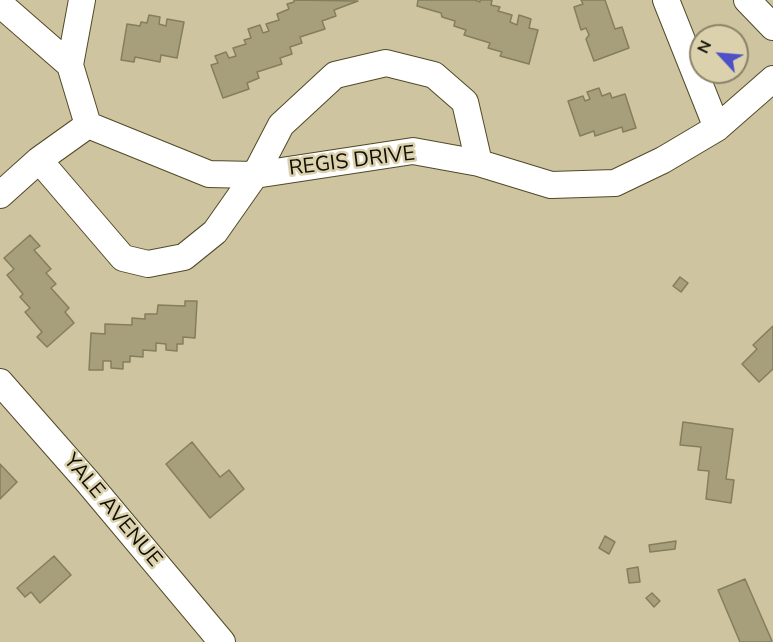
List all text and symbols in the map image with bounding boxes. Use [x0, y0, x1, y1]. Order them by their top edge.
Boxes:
north arrow [689, 24, 749, 84]
text: N [692, 37, 717, 57]
street label: REGIS DRIVE [287, 142, 417, 182]
street label: YALE AVENUE [58, 449, 166, 573]

